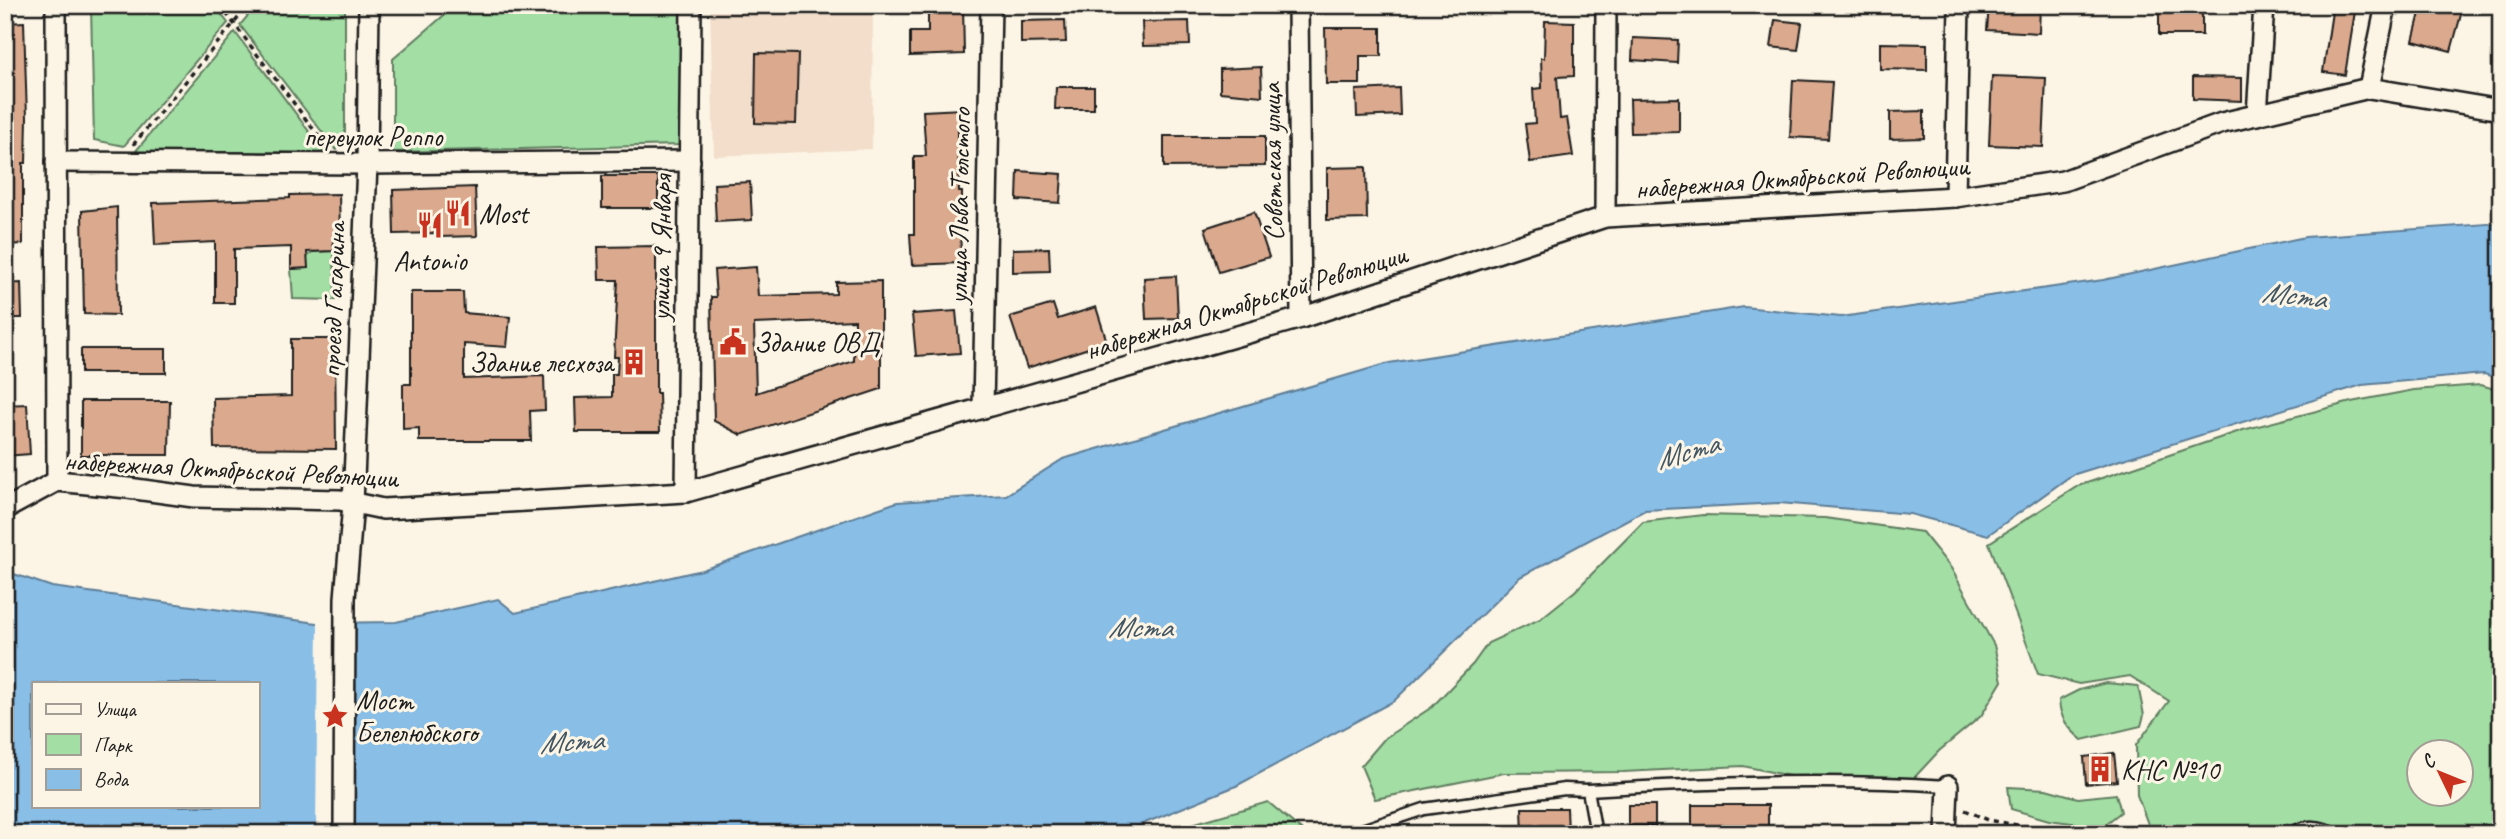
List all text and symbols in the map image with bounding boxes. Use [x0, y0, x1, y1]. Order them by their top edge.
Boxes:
street label: Советская улица [1253, 81, 1291, 241]
street label: улица Льва Толстого [940, 105, 978, 306]
street label: переулок Реппо [304, 119, 444, 154]
street label: набережная Октябрьской Революции [1634, 148, 1972, 206]
street label: улица 9 Января [642, 172, 680, 324]
place label: Most [479, 196, 531, 231]
restaurant icon: Most [443, 198, 473, 228]
restaurant icon: Antonio [415, 210, 445, 240]
street label: проезд Гагарина [313, 219, 353, 378]
street label: набережная Октябрьской Революции [1081, 236, 1413, 368]
place label: Antonio [393, 243, 469, 278]
water label: Мста [2260, 273, 2331, 318]
place label: Здание ОВД [754, 325, 881, 360]
public building icon: Здание ОВД [718, 327, 748, 357]
place label: Здание лесхоза [469, 345, 616, 380]
building icon: Здание лесхоза [619, 347, 649, 377]
water label: Мста [1651, 423, 1726, 478]
street label: набережная Октябрьской Революции [63, 443, 401, 495]
water label: Мста [1108, 608, 1175, 646]
legend [32, 682, 259, 808]
place label: Мост Белелюбского [356, 683, 480, 750]
text: Улица [94, 696, 137, 722]
place icon: Мост Белелюбского [320, 701, 350, 731]
water label: Мста [538, 720, 607, 762]
text: Парк [94, 732, 134, 758]
north arrow [2404, 738, 2474, 808]
text: С [2416, 749, 2442, 774]
place label: КНС №10 [2121, 752, 2222, 787]
building icon: КНС №10 [2085, 754, 2115, 784]
text: Вода [94, 766, 130, 792]

